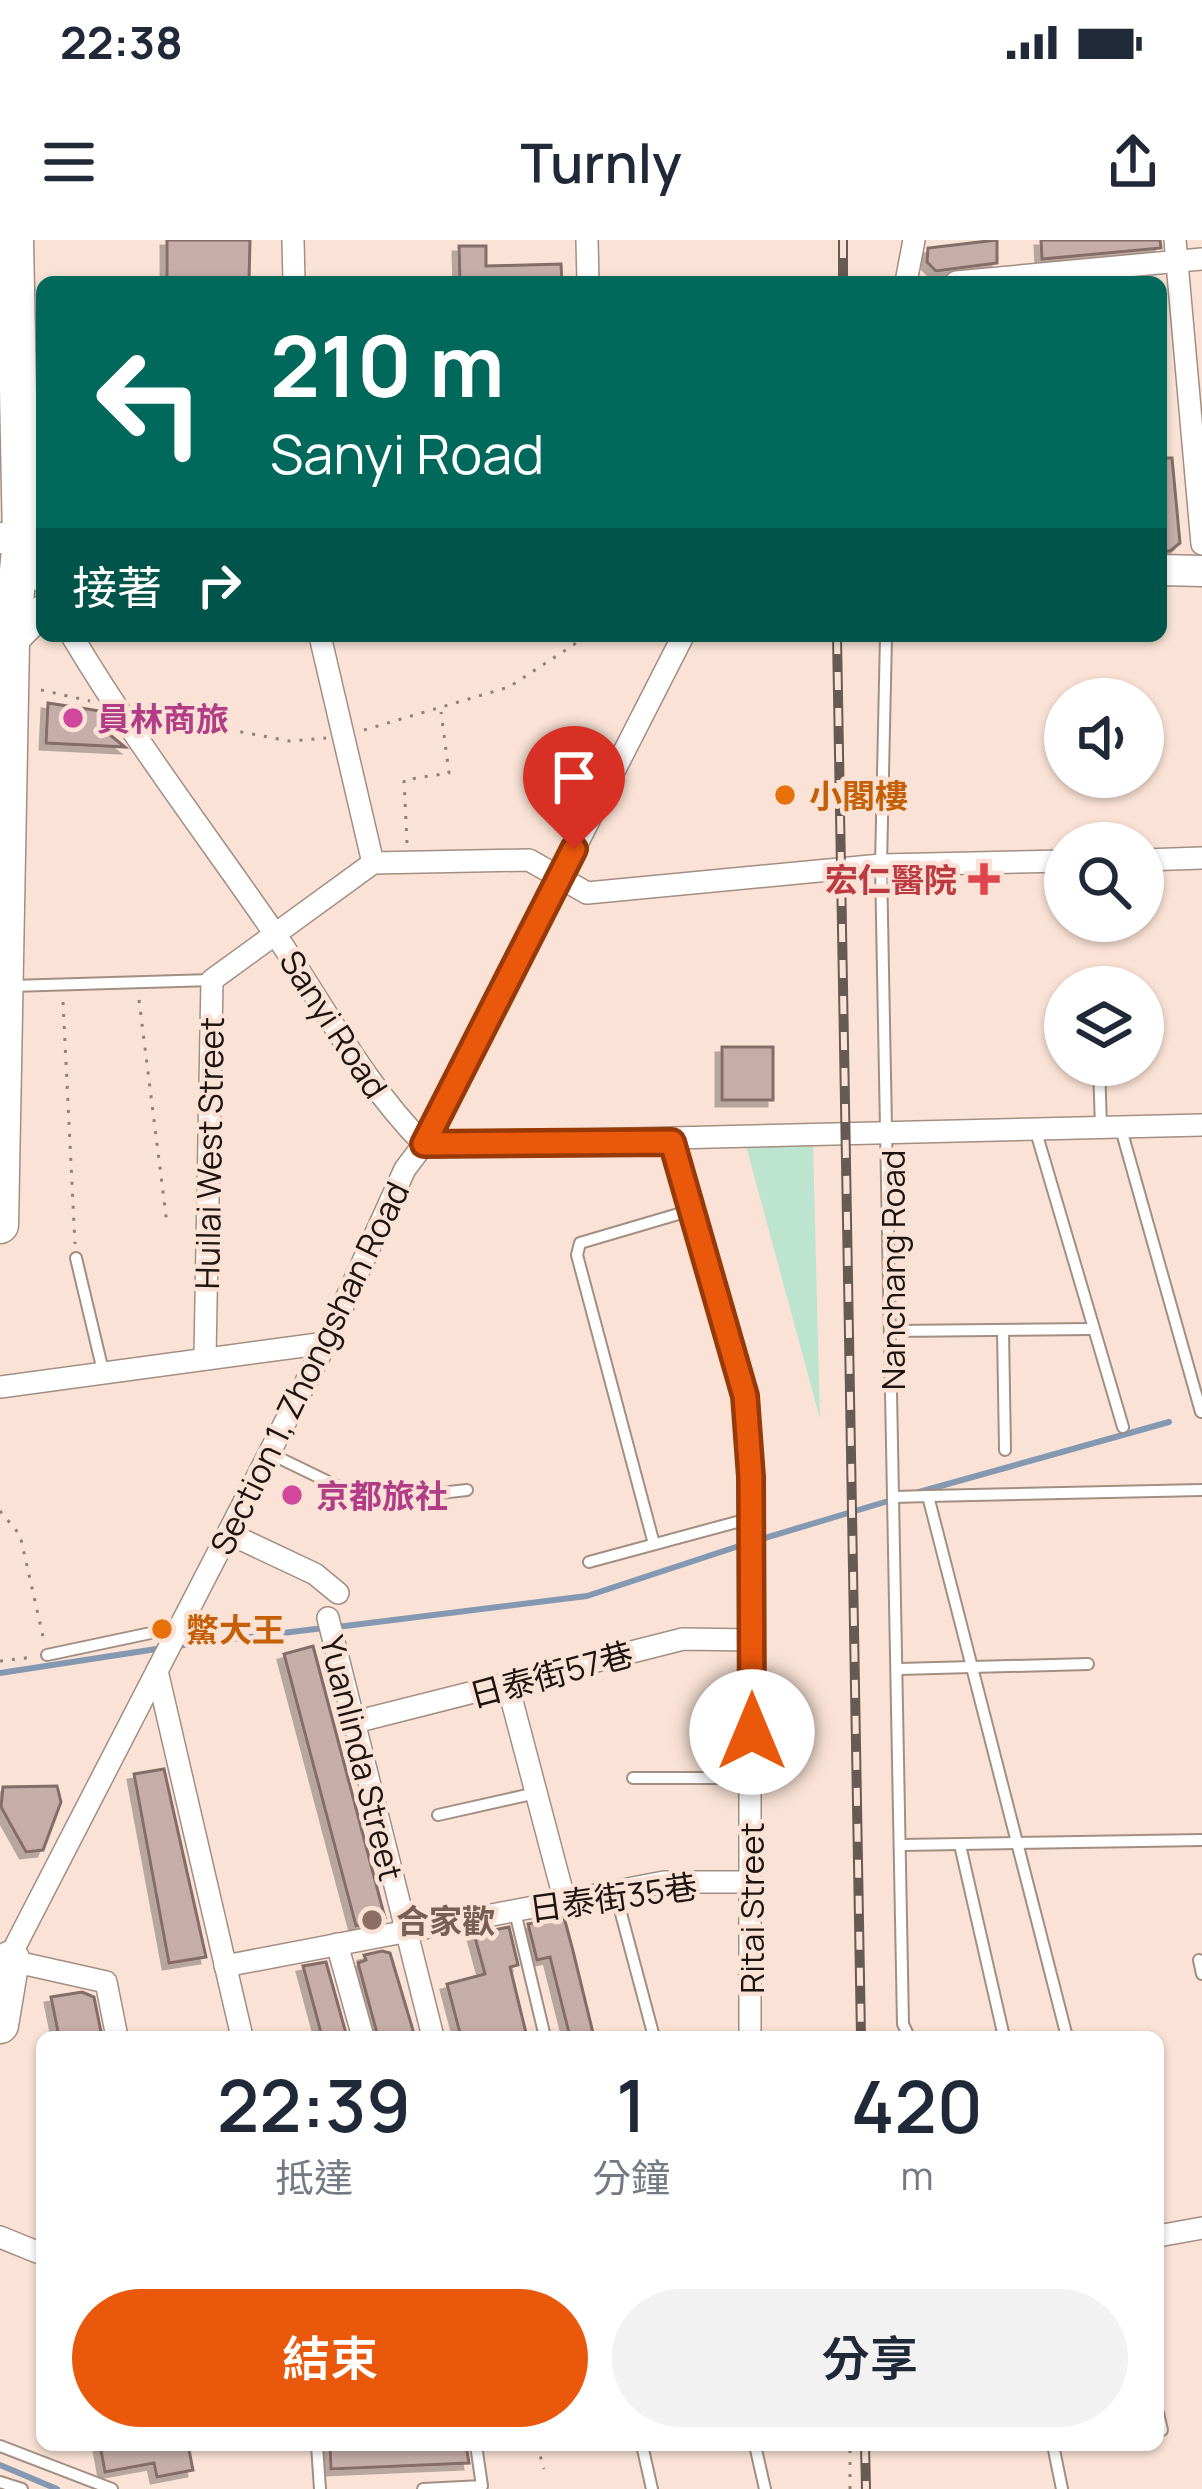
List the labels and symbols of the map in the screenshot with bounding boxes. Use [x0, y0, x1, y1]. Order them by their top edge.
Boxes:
place label: 員林商旅 [97, 696, 229, 741]
marker: 員林商旅 [60, 705, 86, 731]
pin [523, 726, 625, 849]
place label: 小閣樓 [809, 773, 908, 818]
marker: 小閣樓 [772, 782, 798, 808]
place label: 宏仁醫院 [825, 857, 957, 902]
marker: 宏仁醫院 [968, 863, 1000, 895]
street label: Sanyi Road [270, 941, 398, 1107]
street label: Huilai West Street [184, 1016, 234, 1290]
street label: Nanchang Road [870, 1150, 915, 1390]
street label: Section 1, Zhongshan Road [199, 1174, 419, 1562]
place label: 京都旅社 [316, 1473, 448, 1518]
marker: 京都旅社 [279, 1482, 305, 1508]
place label: 鱉大王 [186, 1607, 285, 1652]
marker: 鱉大王 [149, 1616, 175, 1642]
street label: Yuanlinda Street [310, 1631, 414, 1885]
street label: 日泰街57巷 [464, 1631, 638, 1717]
position arrow [689, 1669, 815, 1795]
street label: Ritai Street [729, 1822, 774, 1994]
street label: 日泰街35巷 [526, 1863, 700, 1931]
place label: 合家歡 [396, 1898, 495, 1943]
marker: 合家歡 [359, 1907, 385, 1933]

